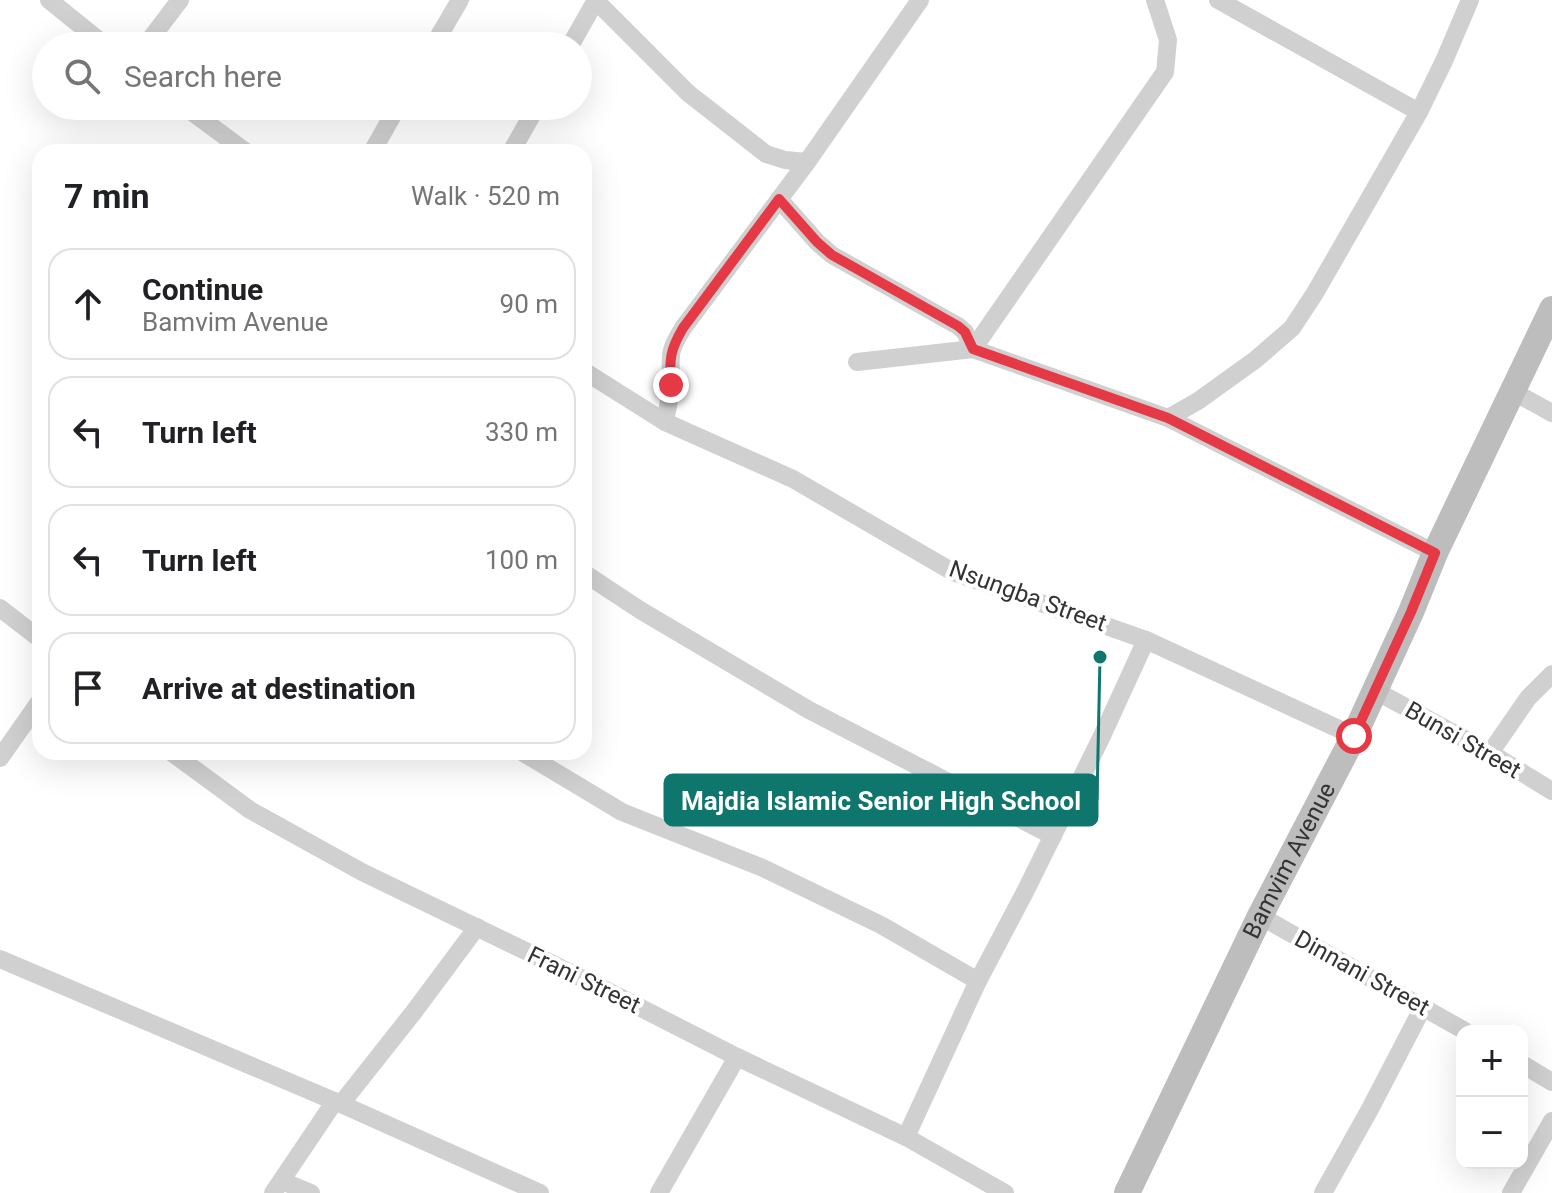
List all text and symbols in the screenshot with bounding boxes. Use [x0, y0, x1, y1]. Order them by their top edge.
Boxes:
search box [32, 32, 592, 120]
icon: search [60, 54, 104, 98]
text: Search here [124, 59, 282, 94]
text: 7 min [64, 176, 149, 216]
text: Walk · 520 m [411, 181, 560, 211]
text: Continue [142, 272, 263, 307]
icon: ahead [66, 282, 110, 326]
text: 90 m [500, 289, 558, 319]
text: Bamvim Avenue [142, 307, 328, 337]
route end [653, 367, 689, 403]
icon: left [66, 410, 110, 454]
text: Turn left [142, 415, 257, 450]
text: 330 m [485, 417, 558, 447]
icon: left [66, 538, 110, 582]
text: Turn left [142, 543, 257, 578]
text: 100 m [485, 545, 558, 575]
street label: Nsungba Street [946, 555, 1111, 637]
icon: arrive [66, 666, 110, 710]
text: Arrive at destination [142, 671, 416, 706]
street label: Bunsi Street [1400, 696, 1526, 784]
route start [1336, 718, 1372, 754]
callout: Majdia Islamic Senior High School [665, 775, 1097, 825]
street label: Bamvim Avenue [1237, 778, 1341, 943]
text: Majdia Islamic Senior High School [681, 786, 1081, 816]
street label: Dinnani Street [1290, 925, 1434, 1022]
street label: Frani Street [523, 941, 645, 1019]
map controls [1456, 1025, 1528, 1169]
button: + [1456, 1025, 1528, 1097]
button: − [1456, 1097, 1528, 1169]

